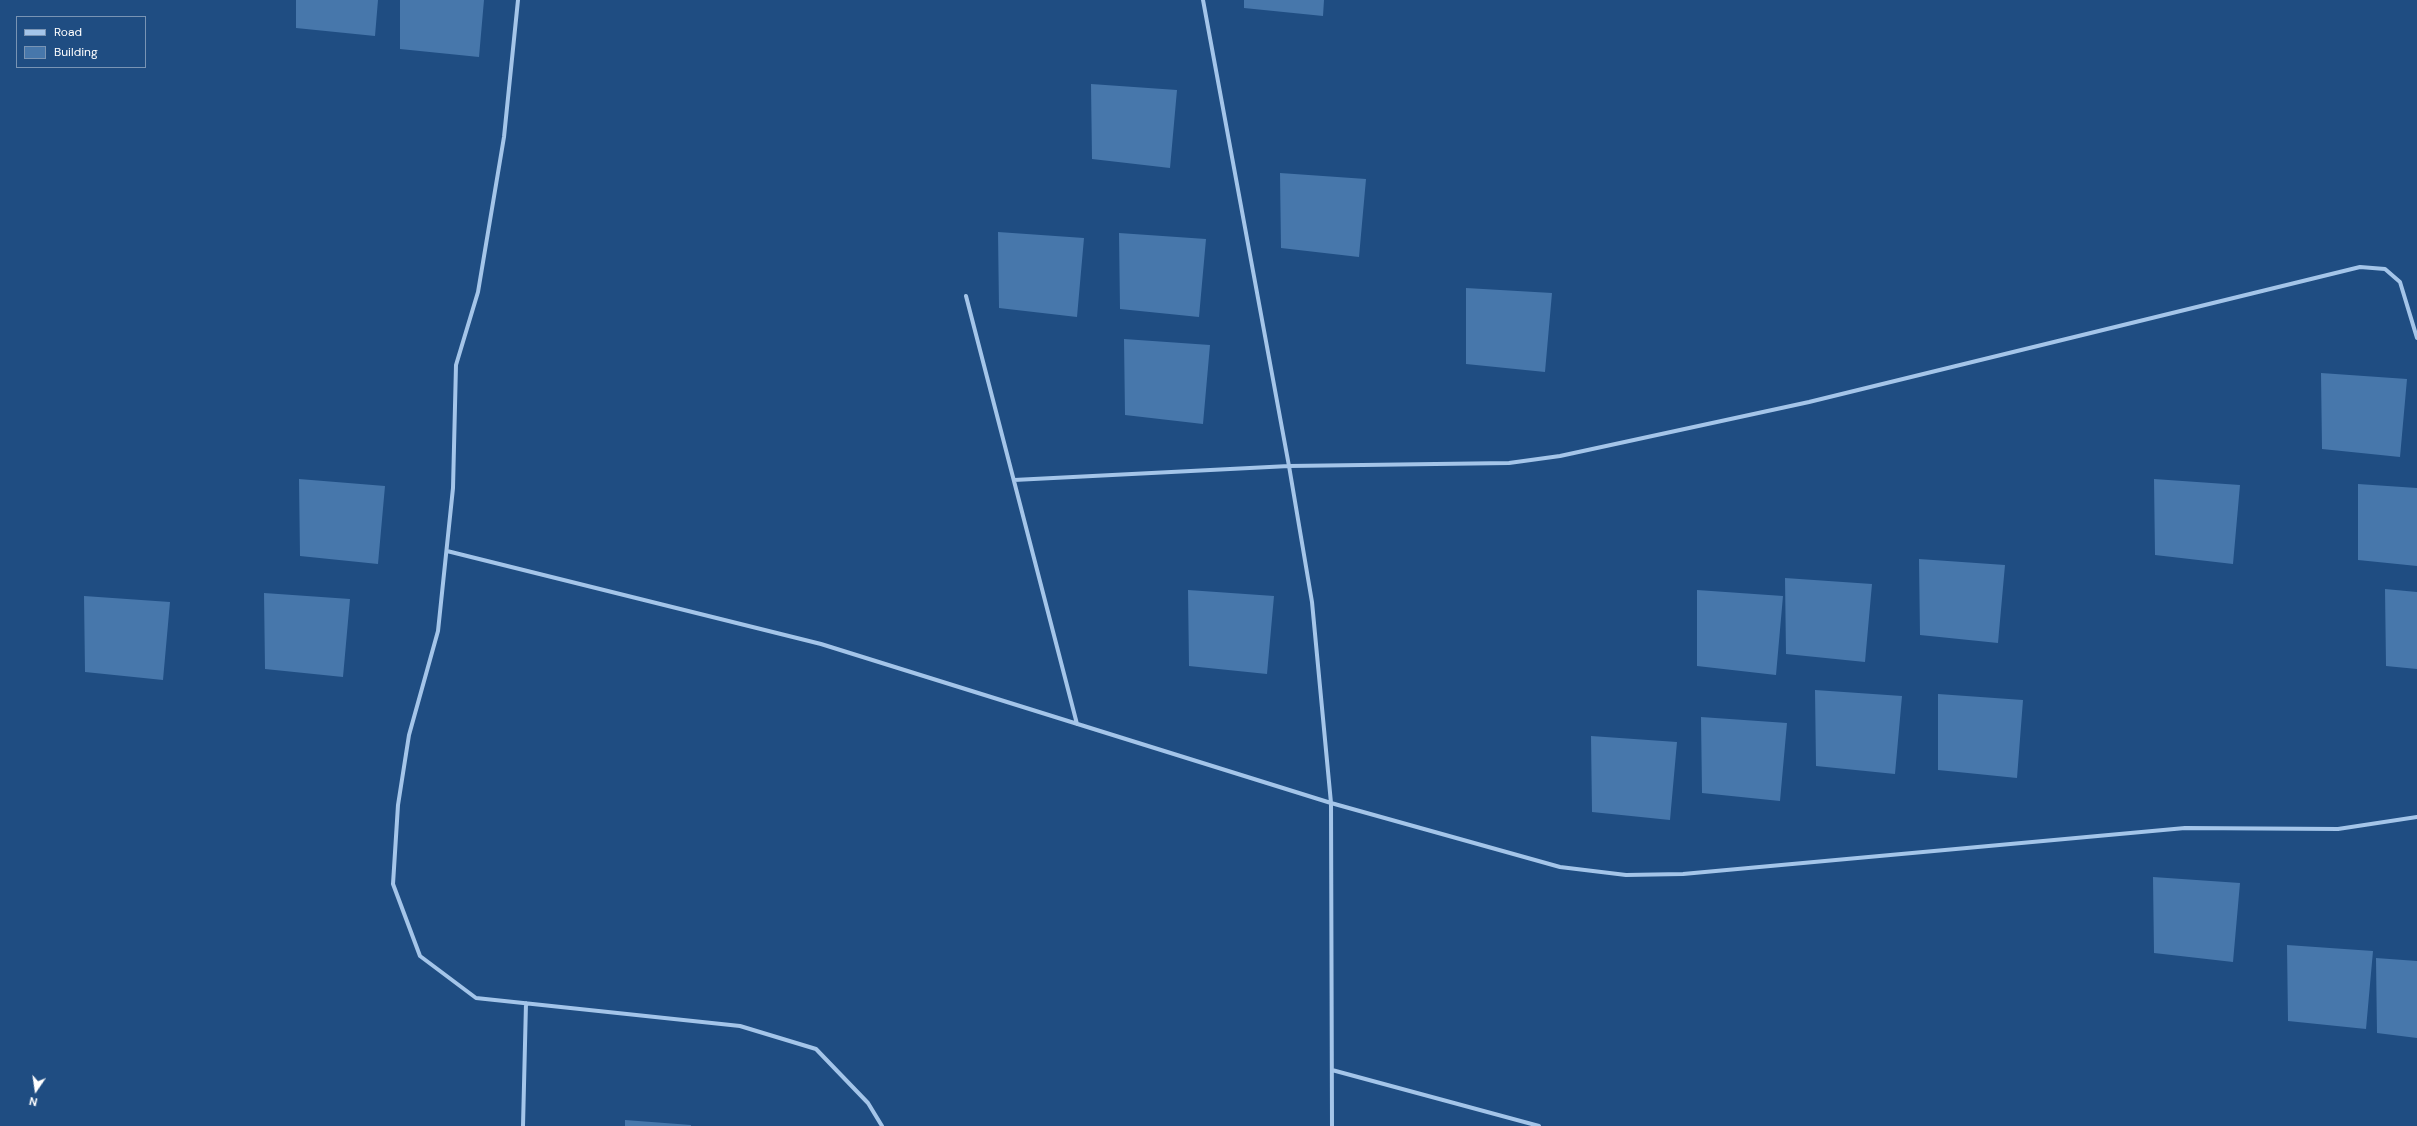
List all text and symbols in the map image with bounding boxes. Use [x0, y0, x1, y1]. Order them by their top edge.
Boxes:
legend [16, 16, 146, 68]
text: Road [54, 24, 82, 40]
text: Building [54, 44, 98, 60]
north arrow [16, 1070, 56, 1110]
text: N [28, 1094, 39, 1109]

